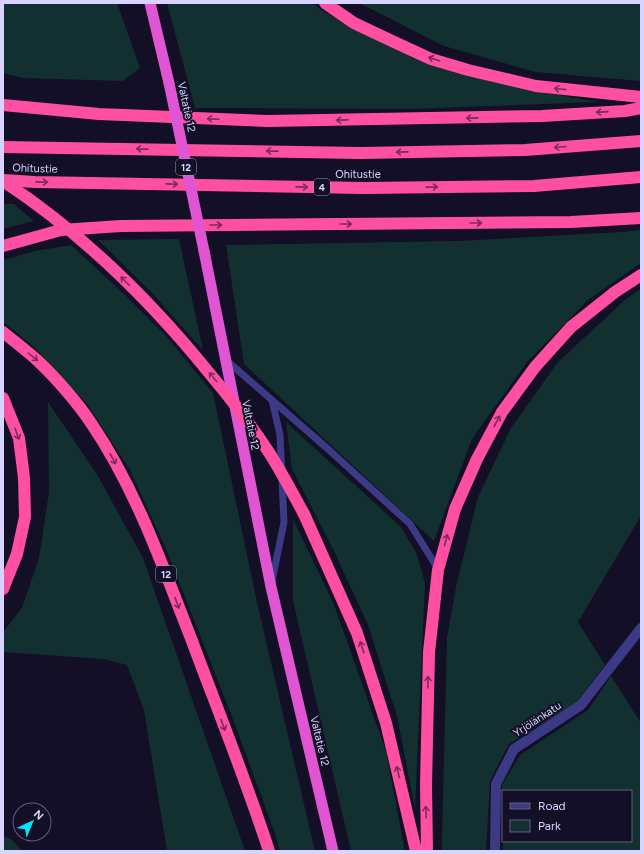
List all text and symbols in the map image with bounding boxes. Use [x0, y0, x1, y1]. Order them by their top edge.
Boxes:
one-way arrow [428, 55, 440, 63]
street label: Valtatie 12 [175, 81, 198, 133]
one-way arrow [554, 85, 567, 93]
one-way arrow [596, 109, 609, 116]
one-way arrow [466, 114, 479, 122]
one-way arrow [207, 115, 220, 123]
one-way arrow [336, 116, 349, 124]
one-way arrow [554, 143, 567, 151]
one-way arrow [136, 146, 149, 153]
one-way arrow [266, 147, 279, 155]
one-way arrow [396, 148, 409, 156]
road number: 12 [176, 159, 196, 175]
street label: Ohitustie [12, 161, 58, 176]
street label: Ohitustie [335, 168, 381, 181]
one-way arrow [35, 178, 48, 186]
road number: 4 [314, 179, 330, 195]
one-way arrow [165, 180, 178, 188]
one-way arrow [295, 183, 308, 191]
one-way arrow [425, 183, 438, 191]
one-way arrow [469, 219, 482, 227]
one-way arrow [339, 220, 352, 228]
one-way arrow [209, 221, 222, 229]
one-way arrow [120, 276, 130, 286]
one-way arrow [28, 353, 39, 361]
one-way arrow [209, 371, 218, 382]
street label: Valtatie 12 [239, 399, 262, 451]
one-way arrow [494, 415, 502, 427]
one-way arrow [14, 427, 21, 440]
one-way arrow [109, 453, 117, 465]
one-way arrow [443, 533, 451, 546]
road number: 12 [156, 566, 176, 582]
one-way arrow [174, 597, 182, 609]
one-way arrow [358, 641, 365, 654]
one-way arrow [424, 676, 432, 689]
street label: Yrjölänkatu [511, 699, 564, 740]
street label: Valtatie 12 [307, 715, 332, 767]
one-way arrow [220, 718, 228, 730]
one-way arrow [394, 766, 401, 779]
legend [502, 790, 632, 842]
text: Road [538, 799, 566, 813]
north arrow [12, 802, 52, 842]
one-way arrow [422, 806, 430, 819]
text: N [31, 808, 46, 823]
text: Park [538, 819, 561, 833]

